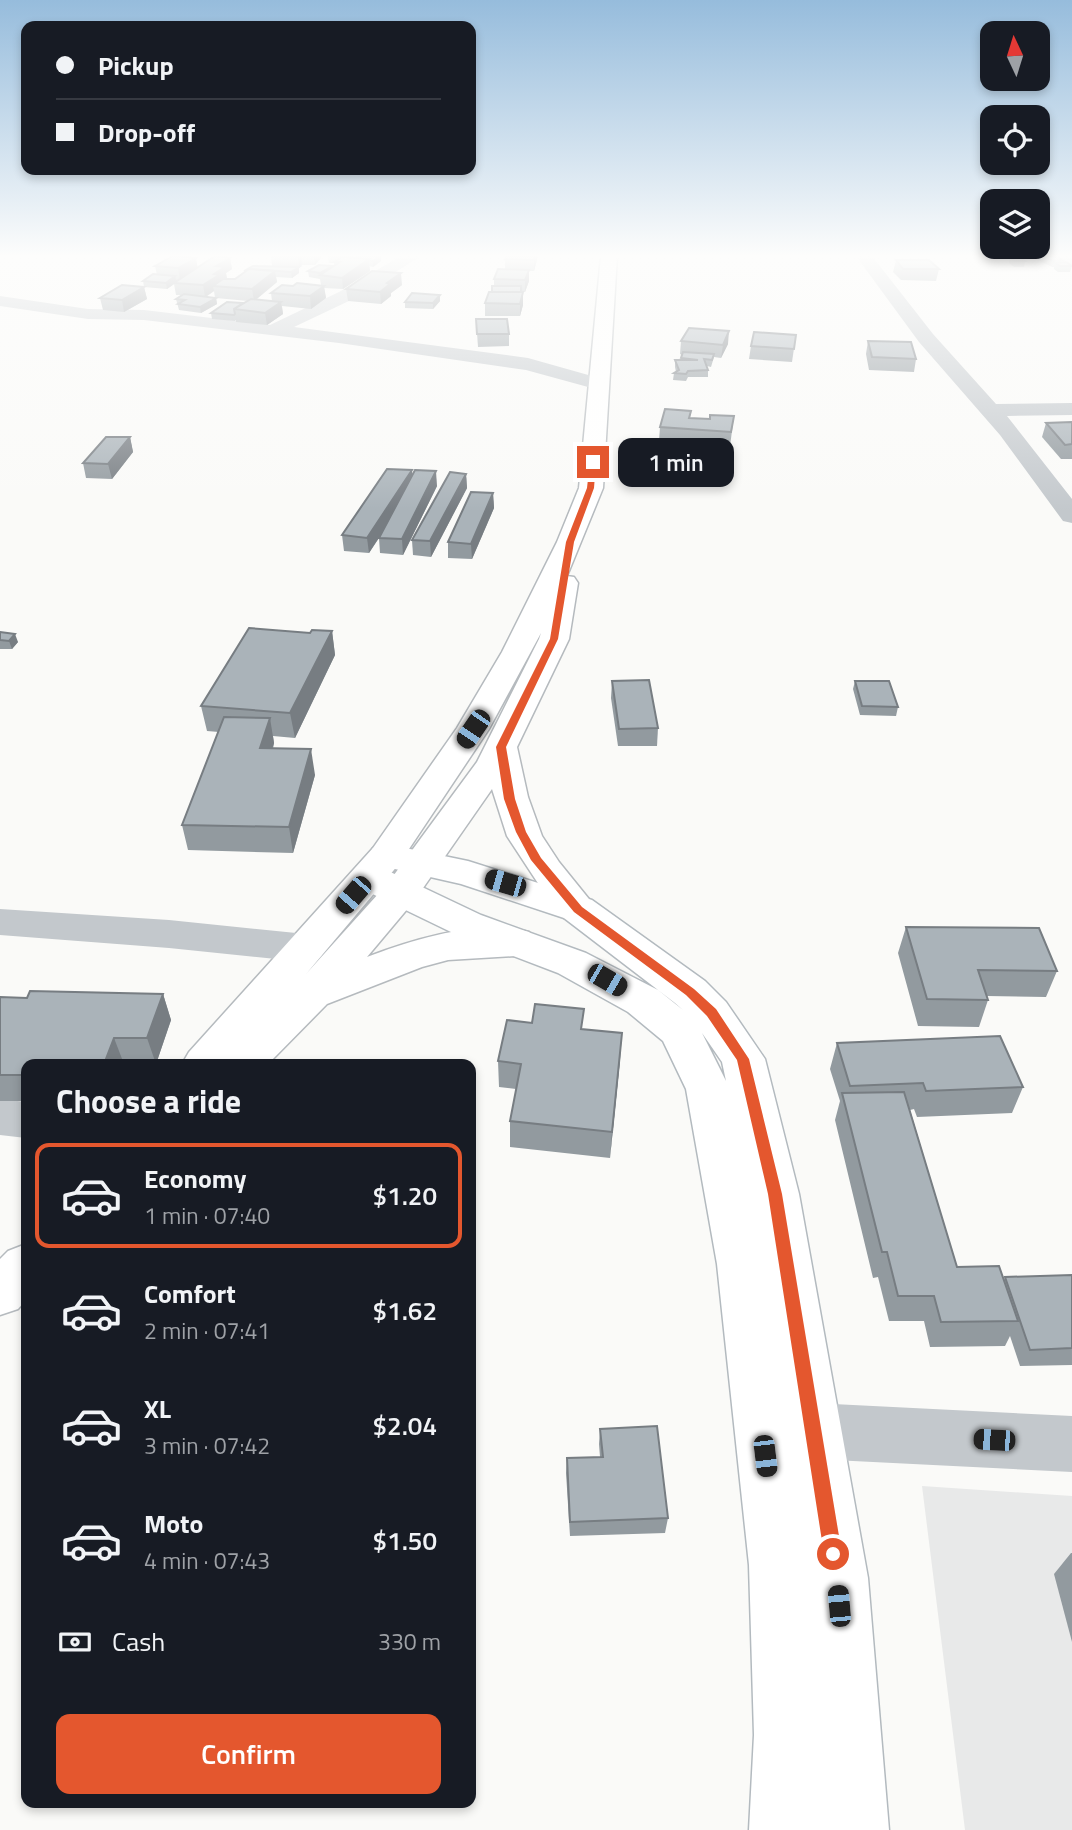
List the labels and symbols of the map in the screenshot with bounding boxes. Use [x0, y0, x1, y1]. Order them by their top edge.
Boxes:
north arrow [980, 21, 1050, 91]
callout: 1 min [618, 438, 733, 486]
route end [577, 446, 609, 478]
car [453, 706, 494, 752]
car [482, 867, 529, 899]
car [332, 872, 375, 918]
car [584, 960, 631, 1000]
car [973, 1428, 1016, 1452]
car [753, 1434, 778, 1478]
route start [817, 1538, 849, 1570]
car [827, 1584, 852, 1628]

